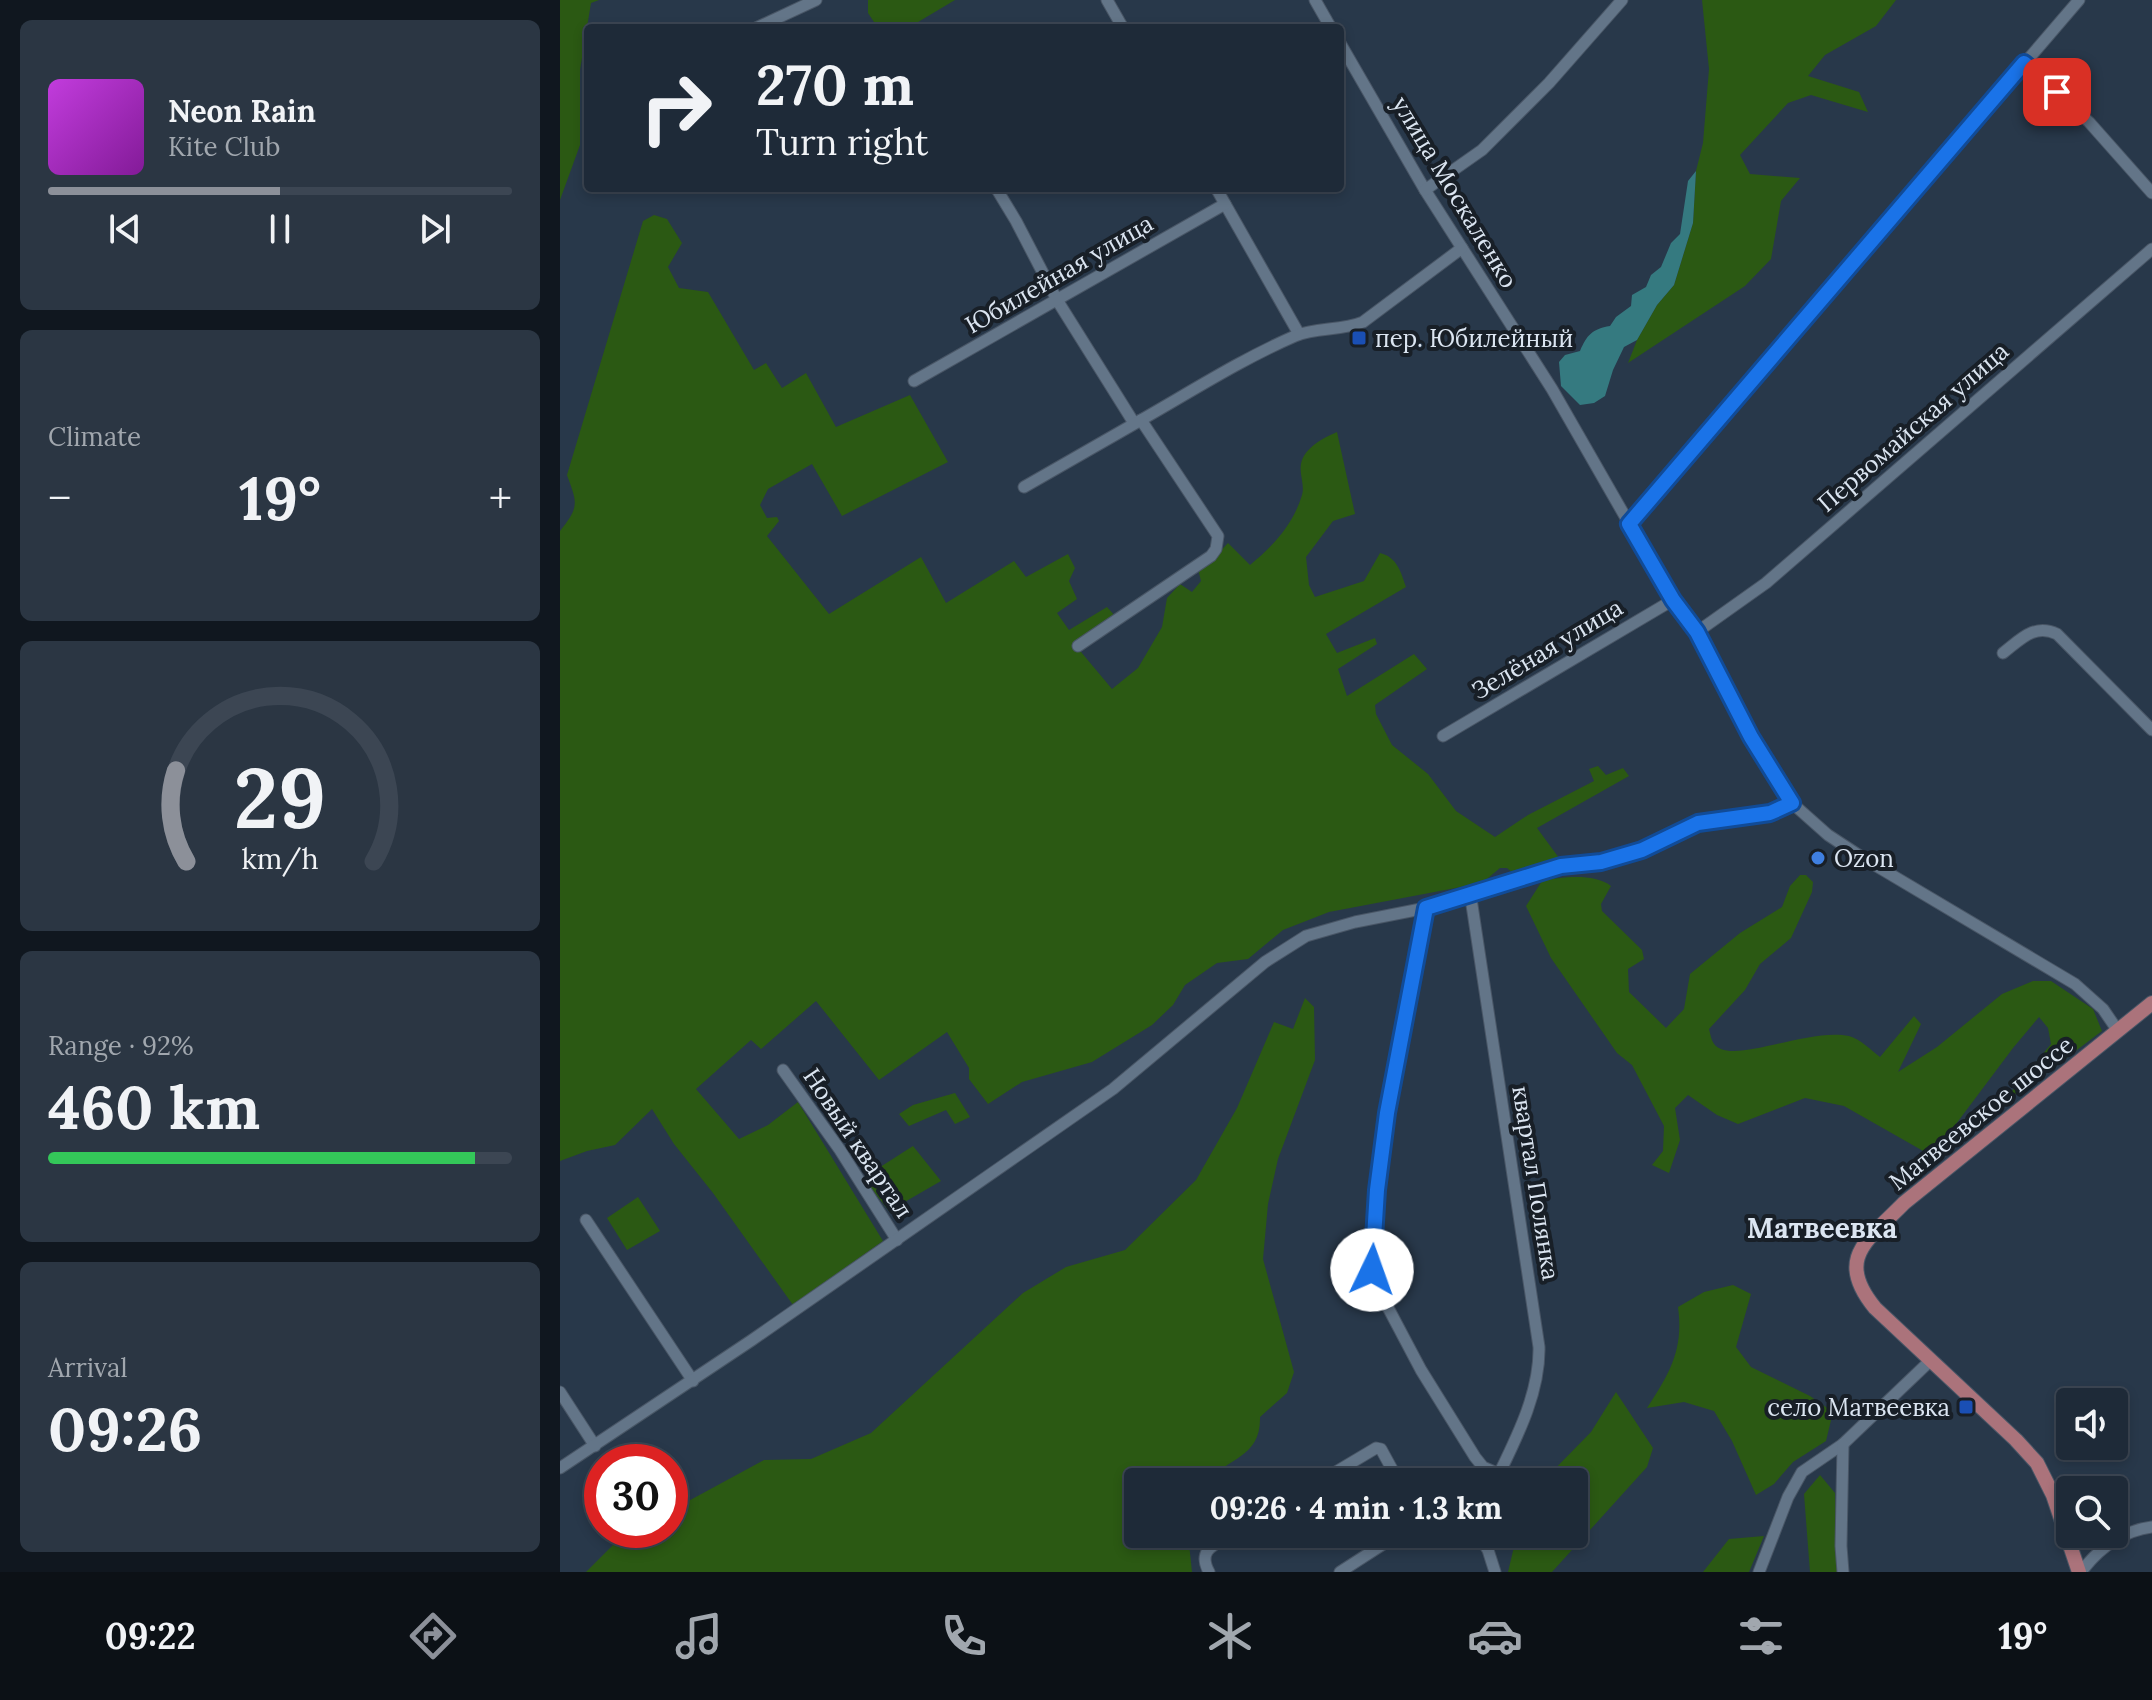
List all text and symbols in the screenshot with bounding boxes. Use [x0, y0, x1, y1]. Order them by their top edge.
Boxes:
text: 270 m [756, 49, 914, 120]
icon: right [624, 56, 728, 160]
pin [2023, 58, 2091, 126]
icon: arrive [2035, 70, 2079, 114]
street label: улица Москаленко [1385, 90, 1525, 294]
text: Neon Rain [168, 92, 316, 130]
text: Turn right [756, 119, 929, 165]
text: Kite Club [168, 130, 280, 163]
icon: previous [103, 207, 147, 251]
icon: pause [258, 207, 302, 251]
icon: next [413, 207, 457, 251]
street label: Юбилейная улица [960, 208, 1158, 340]
place label: пер. Юбилейный [1375, 323, 1573, 354]
marker: пер. Юбилейный [1350, 329, 1368, 347]
street label: Первомайская улица [1811, 336, 2015, 518]
text: Climate [48, 420, 141, 453]
text: 19° [239, 460, 321, 536]
text: − [48, 470, 71, 526]
text: + [489, 470, 512, 526]
street label: Зелёная улица [1466, 592, 1628, 706]
text: 29 [234, 744, 326, 851]
text: km/h [241, 840, 319, 877]
place label: Ozon [1834, 843, 1894, 874]
marker: Ozon [1809, 849, 1827, 867]
text: Range · 92% [48, 1029, 194, 1062]
street label: Матвеевское шоссе [1883, 1029, 2079, 1197]
street label: Новый квартал [796, 1062, 920, 1224]
text: 460 km [48, 1069, 260, 1145]
street label: квартал Полянка [1505, 1084, 1567, 1282]
district label: Матвеевка [1747, 1210, 1897, 1246]
position arrow [1330, 1228, 1414, 1312]
text: Arrival [48, 1351, 127, 1384]
map controls [2056, 1388, 2128, 1548]
button: sound [2056, 1388, 2128, 1460]
text: 09:26 [48, 1391, 202, 1467]
place label: село Матвеевка [1767, 1392, 1950, 1423]
marker: село Матвеевка [1957, 1398, 1975, 1416]
speed limit sign: 30 [584, 1444, 688, 1548]
button: search [2056, 1476, 2128, 1548]
text: 09:26 · 4 min · 1.3 km [1210, 1489, 1502, 1527]
icon: directions [405, 1608, 461, 1664]
icon: music [671, 1608, 727, 1664]
icon: phone [936, 1608, 992, 1664]
icon: climate [1202, 1608, 1258, 1664]
icon: car [1467, 1608, 1523, 1664]
icon: filters [1733, 1608, 1789, 1664]
text: 09:22 [105, 1613, 196, 1659]
text: 19° [1998, 1613, 2047, 1659]

